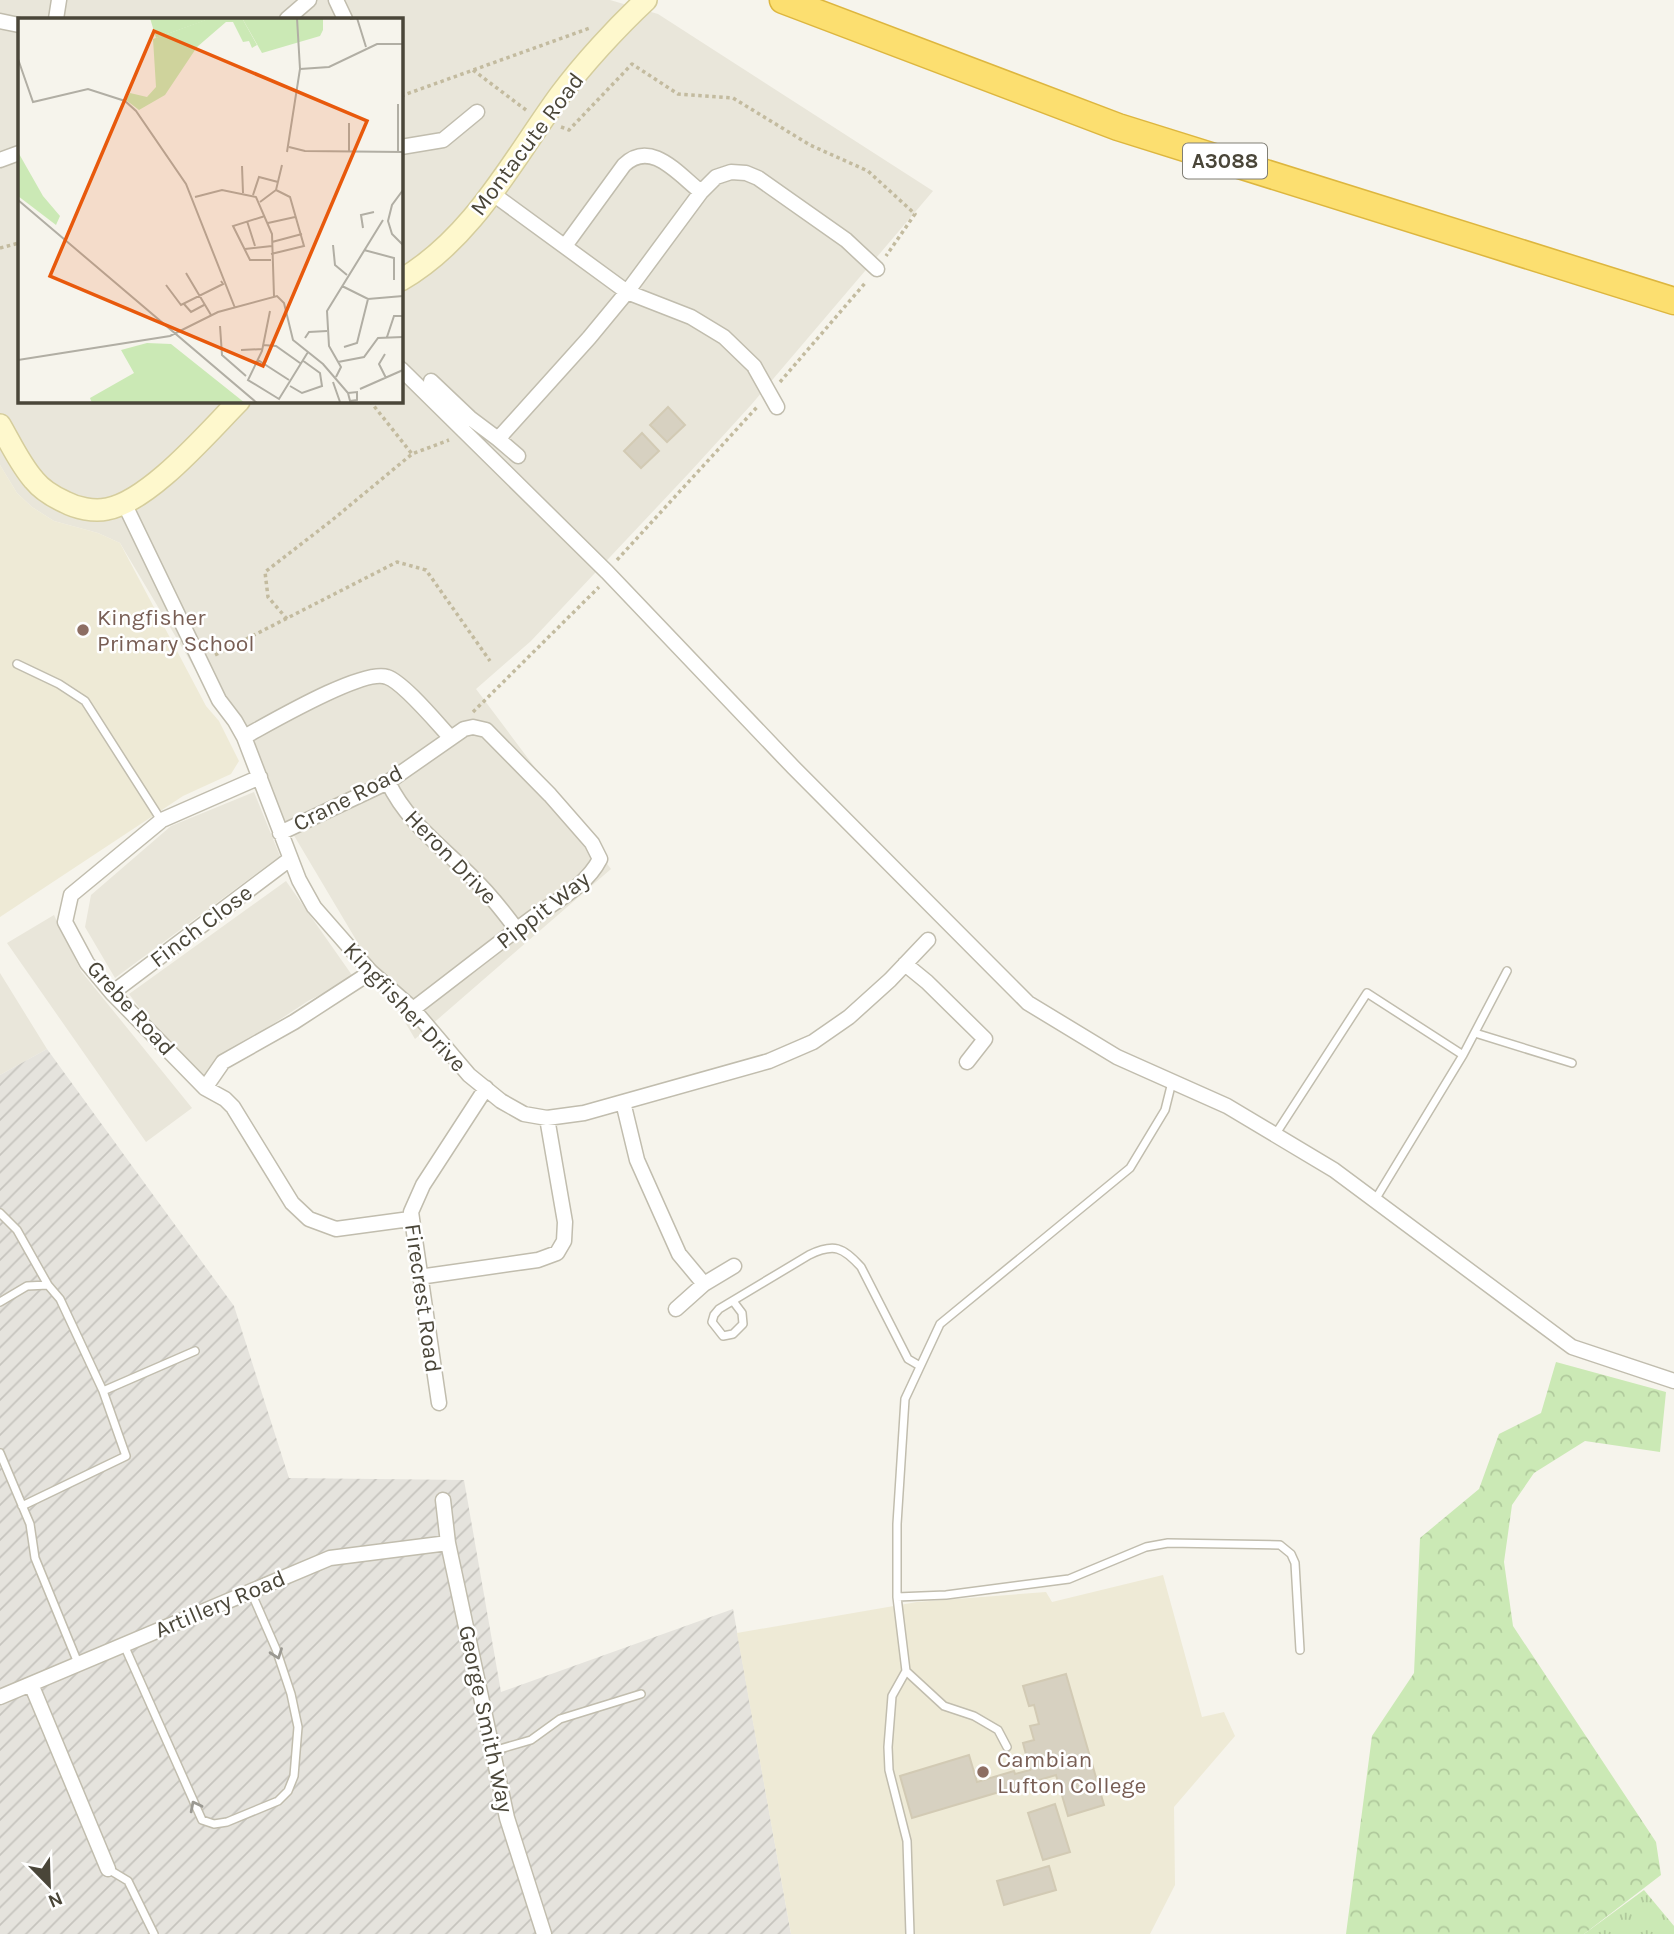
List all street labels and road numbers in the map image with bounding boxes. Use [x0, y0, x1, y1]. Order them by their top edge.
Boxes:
street label: Montacute Road [464, 67, 590, 221]
road number: A3088 [1183, 144, 1267, 178]
street label: Crane Road [289, 759, 407, 837]
street label: Heron Drive [399, 804, 503, 910]
street label: Pippit Way [491, 865, 595, 955]
street label: Finch Close [145, 879, 257, 973]
street label: Kingfisher Drive [338, 936, 472, 1078]
street label: Grebe Road [81, 955, 181, 1061]
street label: Firecrest Road [399, 1222, 447, 1374]
street label: Artillery Road [151, 1564, 289, 1644]
street label: George Smith Way [453, 1623, 519, 1815]

